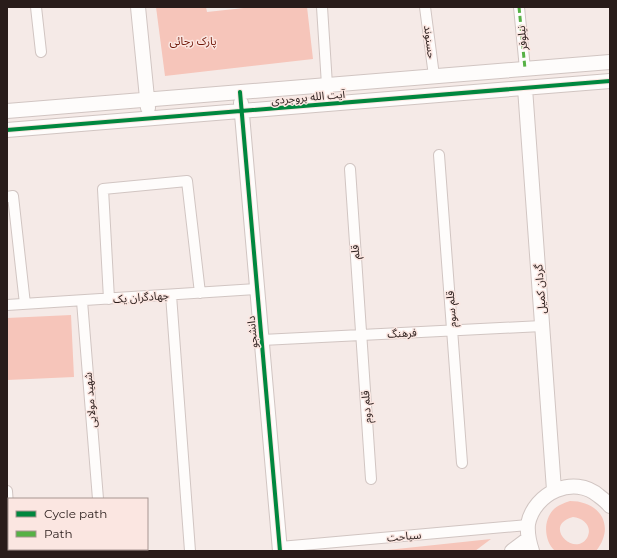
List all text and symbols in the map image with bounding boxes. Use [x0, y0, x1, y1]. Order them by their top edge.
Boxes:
street label: حسنوند [421, 24, 439, 60]
street label: نیلوفر [514, 25, 530, 52]
park label: پارک رجائی [170, 34, 216, 49]
street label: آیت الله بروجردی [270, 87, 346, 107]
street label: قلم [348, 244, 364, 260]
street label: گردان کمیل [531, 263, 549, 314]
street label: جهادگران یک [112, 288, 170, 306]
street label: قلم سوم [443, 290, 461, 328]
street label: دانشجو [244, 315, 260, 349]
street label: فرهنگ [387, 325, 417, 341]
street label: شهید مولایی [81, 371, 99, 428]
street label: قلم دوم [358, 390, 376, 424]
legend [8, 498, 148, 550]
text: Cycle path [44, 506, 107, 521]
text: Path [44, 526, 73, 541]
street label: سیاحت [386, 527, 422, 545]

